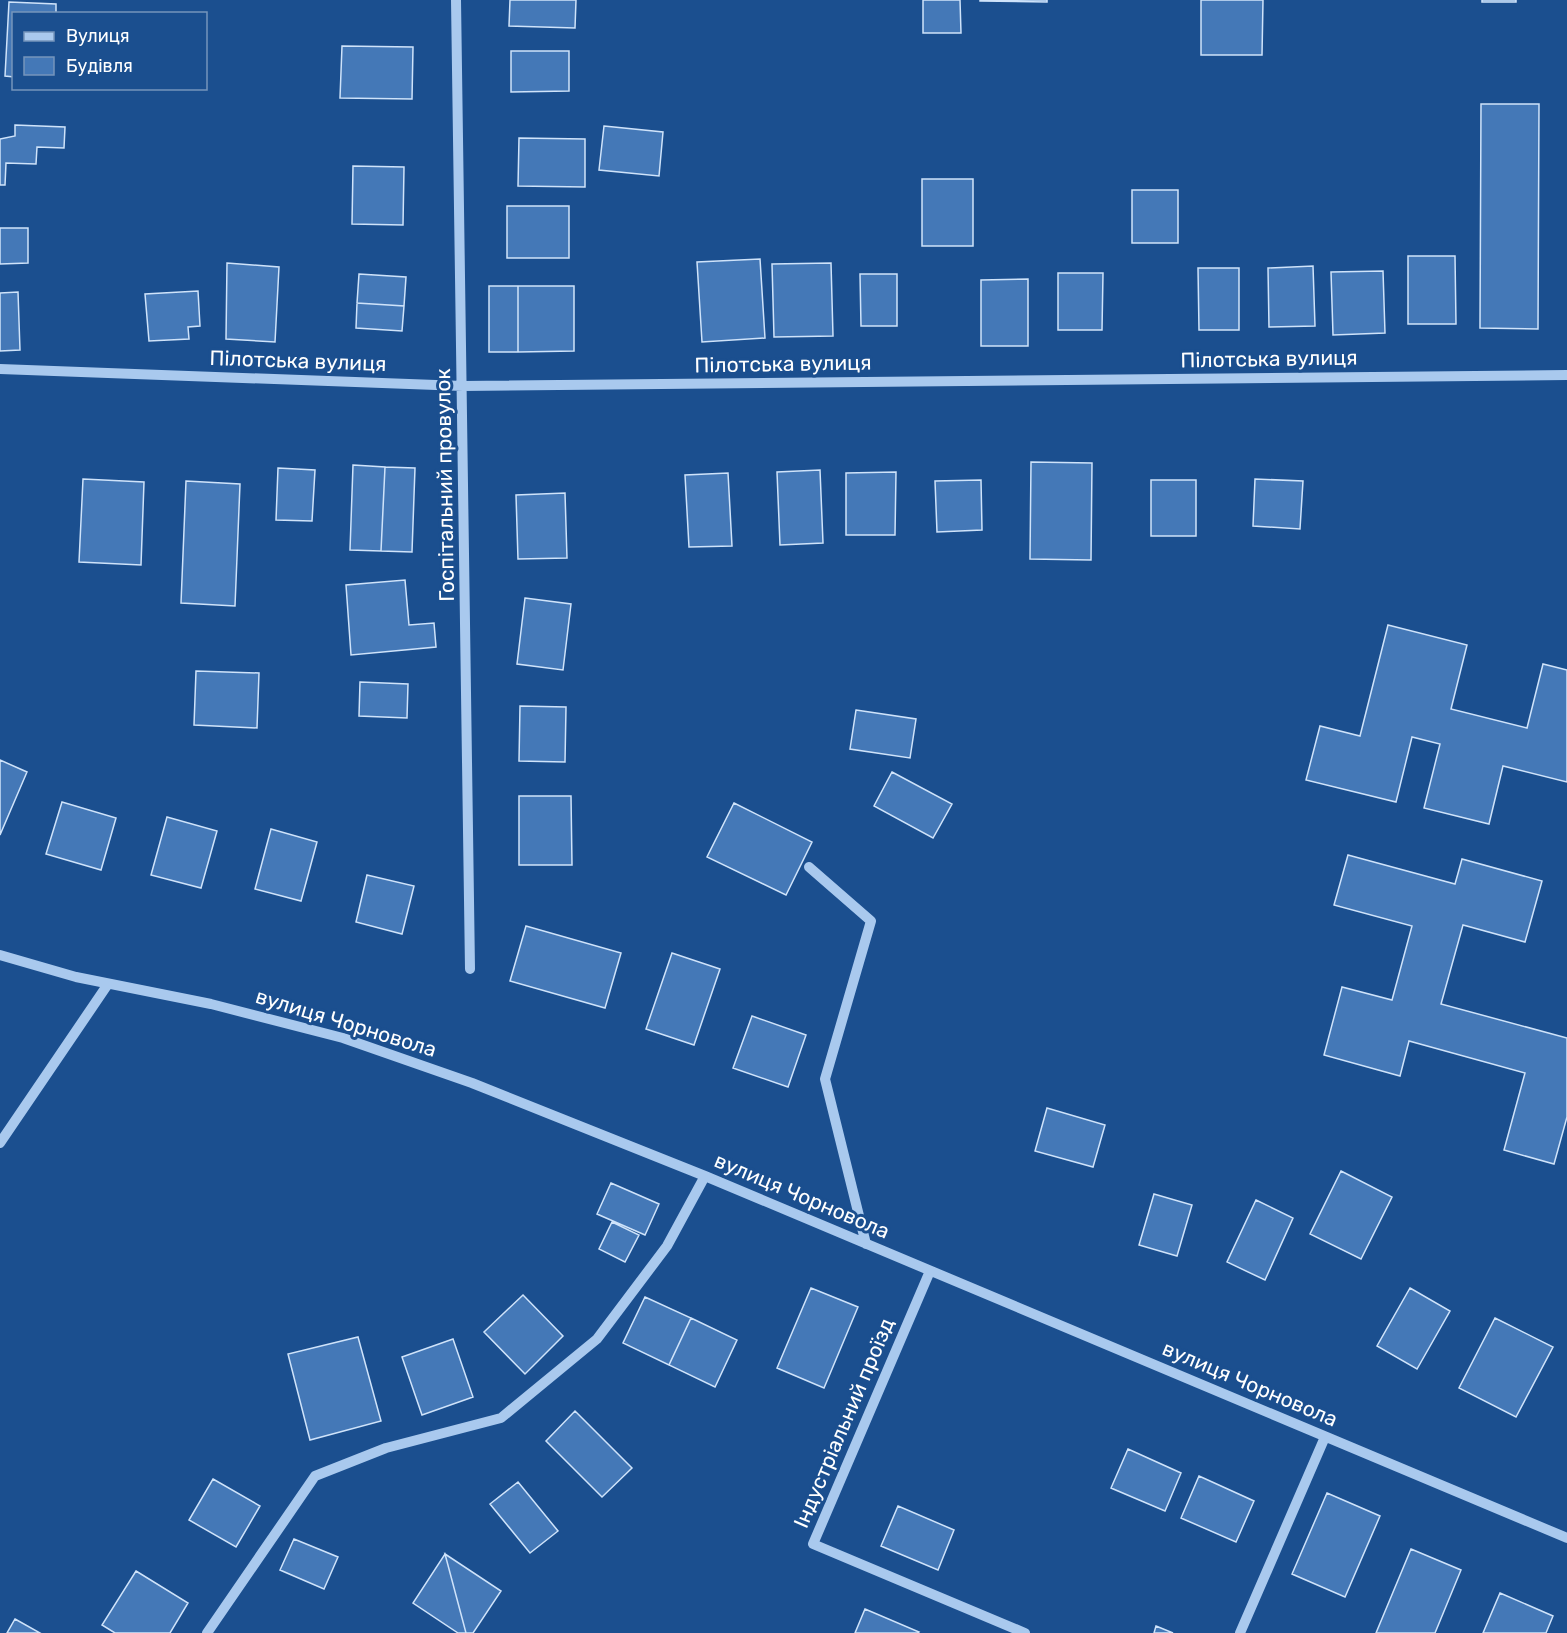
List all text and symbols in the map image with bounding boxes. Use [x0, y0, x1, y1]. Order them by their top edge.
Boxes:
legend [12, 12, 207, 90]
text: Вулиця [66, 25, 130, 47]
text: Будівля [66, 55, 133, 77]
street label: Пілотська вулиця [1180, 344, 1358, 373]
street label: Пілотська вулиця [209, 345, 387, 376]
street label: Пілотська вулиця [694, 349, 872, 378]
street label: Госпітальний провулок [430, 368, 459, 602]
street label: вулиця Чорновола [253, 983, 440, 1062]
street label: вулиця Чорновола [711, 1147, 893, 1244]
street label: Індустріальний проїзд [788, 1314, 899, 1531]
street label: вулиця Чорновола [1159, 1335, 1341, 1432]

